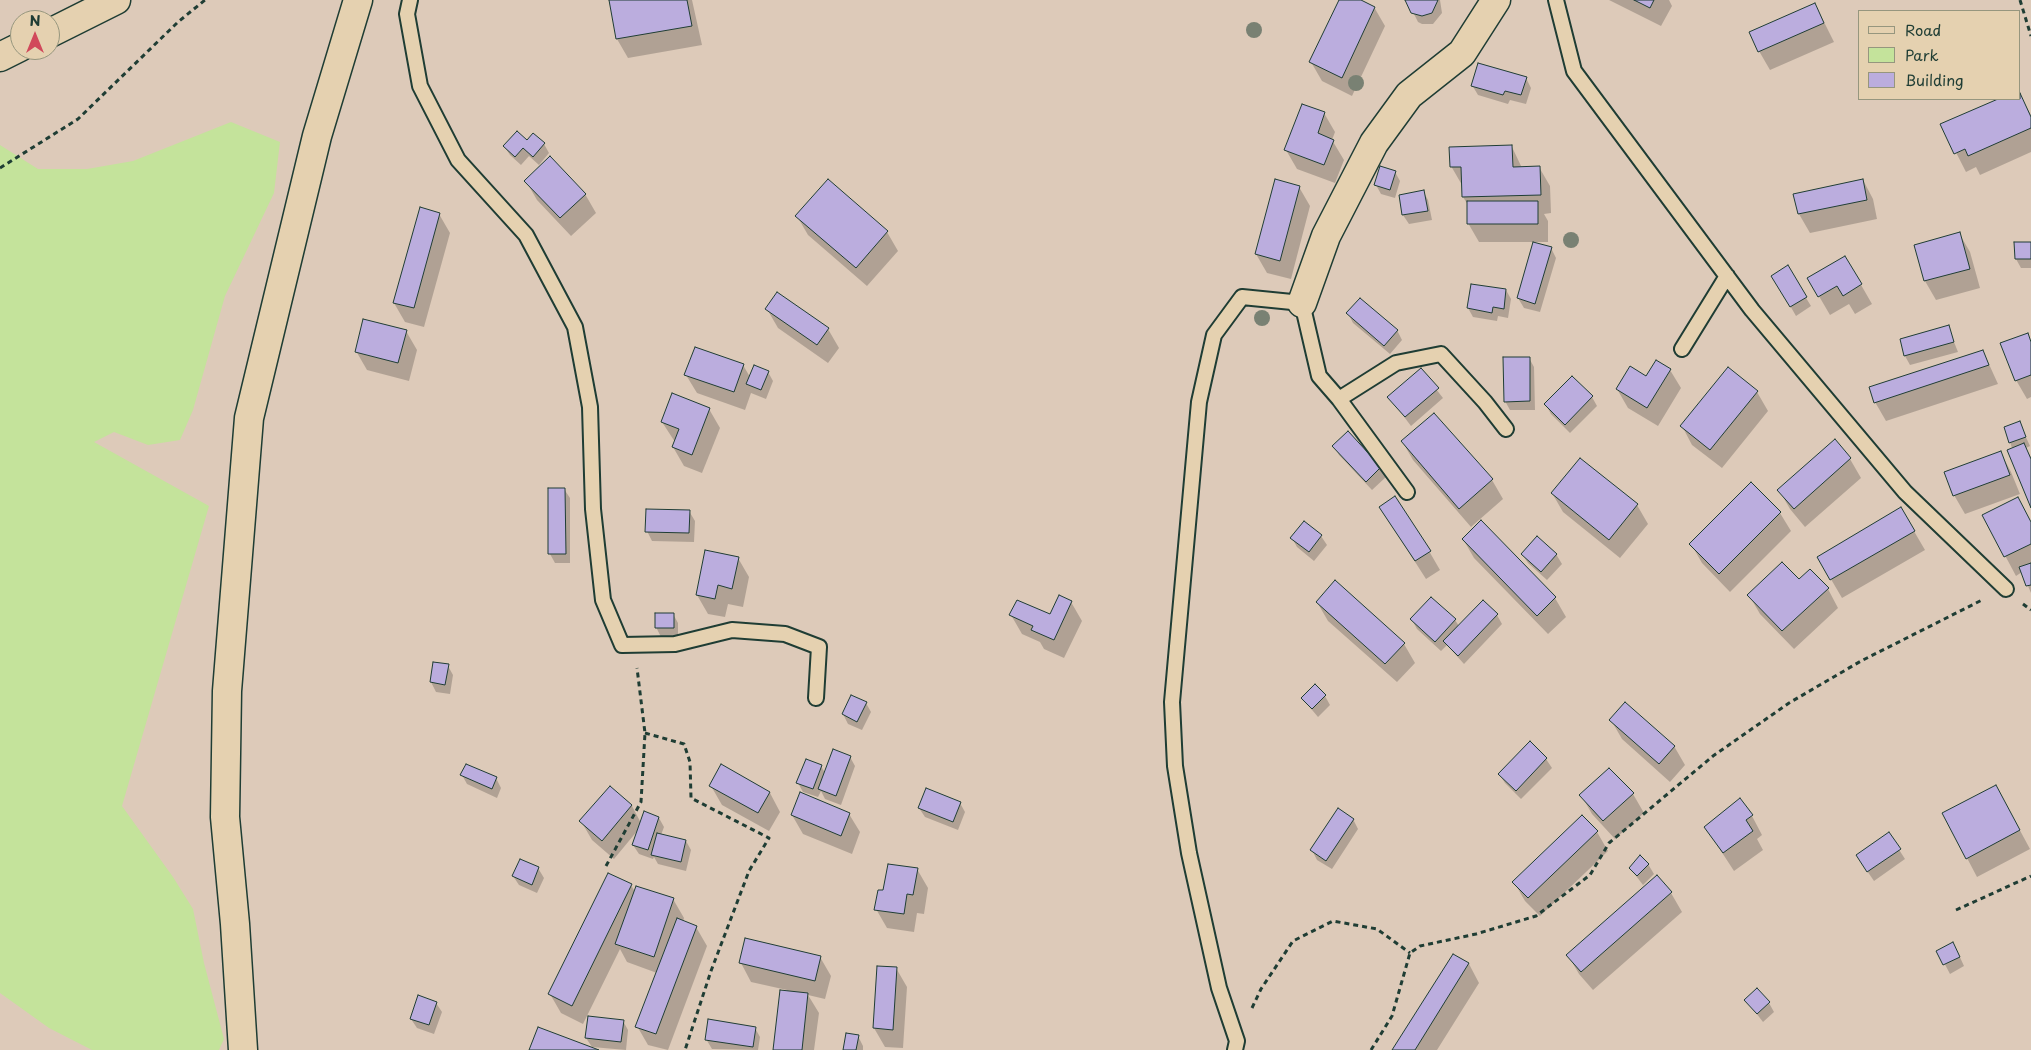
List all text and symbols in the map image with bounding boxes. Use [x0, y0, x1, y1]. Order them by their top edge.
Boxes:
north arrow [10, 10, 60, 60]
text: N [29, 10, 41, 31]
legend [1858, 10, 2021, 100]
text: Road [1905, 18, 1941, 41]
text: Park [1905, 43, 1939, 66]
text: Building [1905, 68, 1964, 91]

